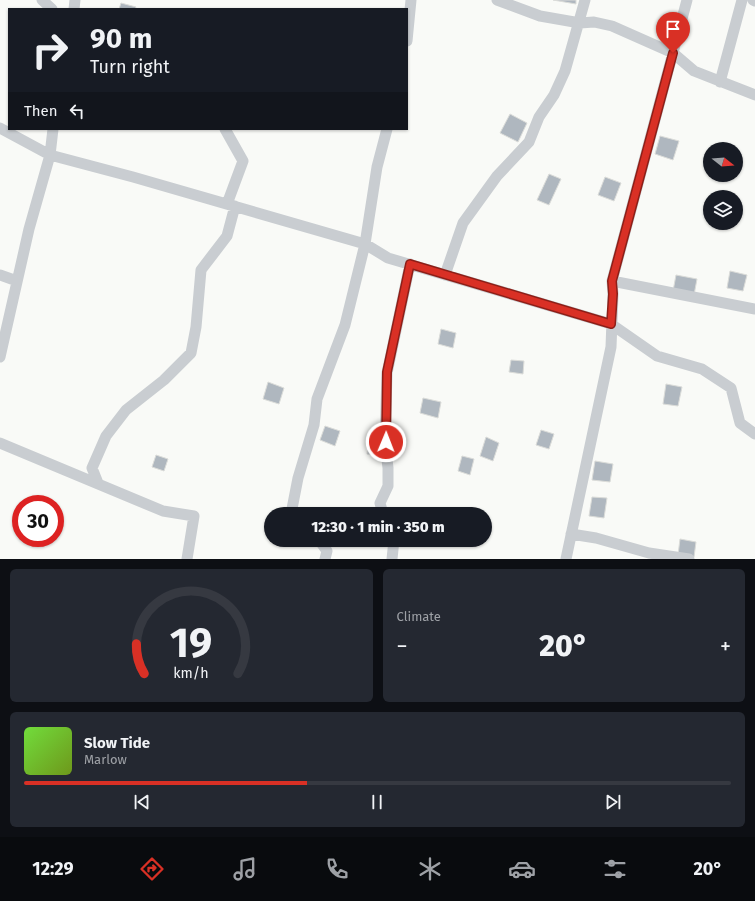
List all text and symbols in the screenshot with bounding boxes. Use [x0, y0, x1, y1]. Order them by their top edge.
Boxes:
pin [656, 12, 690, 53]
icon: arrive [662, 18, 684, 40]
text: 90 m [90, 22, 152, 55]
icon: right [24, 24, 76, 76]
text: Turn right [90, 56, 170, 78]
icon: left [66, 100, 88, 122]
text: Then [24, 102, 58, 120]
north arrow [703, 142, 743, 182]
map controls [703, 142, 743, 230]
button: layers [703, 190, 743, 230]
position arrow [365, 421, 407, 463]
speed limit sign: 30 [12, 495, 64, 547]
text: 12:30 · 1 min · 350 m [311, 518, 445, 536]
text: Climate [397, 609, 441, 624]
text: 19 [170, 617, 213, 667]
text: 20° [539, 628, 588, 664]
text: − [397, 633, 408, 660]
text: + [720, 633, 731, 660]
text: km/h [174, 664, 209, 681]
text: Slow Tide [84, 734, 150, 752]
text: Marlow [84, 752, 127, 767]
icon: previous [131, 791, 153, 813]
icon: pause [366, 791, 388, 813]
icon: next [602, 791, 624, 813]
icon: directions [138, 855, 166, 883]
icon: music [231, 855, 259, 883]
icon: phone [323, 855, 351, 883]
icon: climate [416, 855, 444, 883]
icon: car [508, 855, 536, 883]
icon: filters [601, 855, 629, 883]
text: 12:29 [32, 858, 73, 880]
text: 20° [693, 858, 723, 880]

